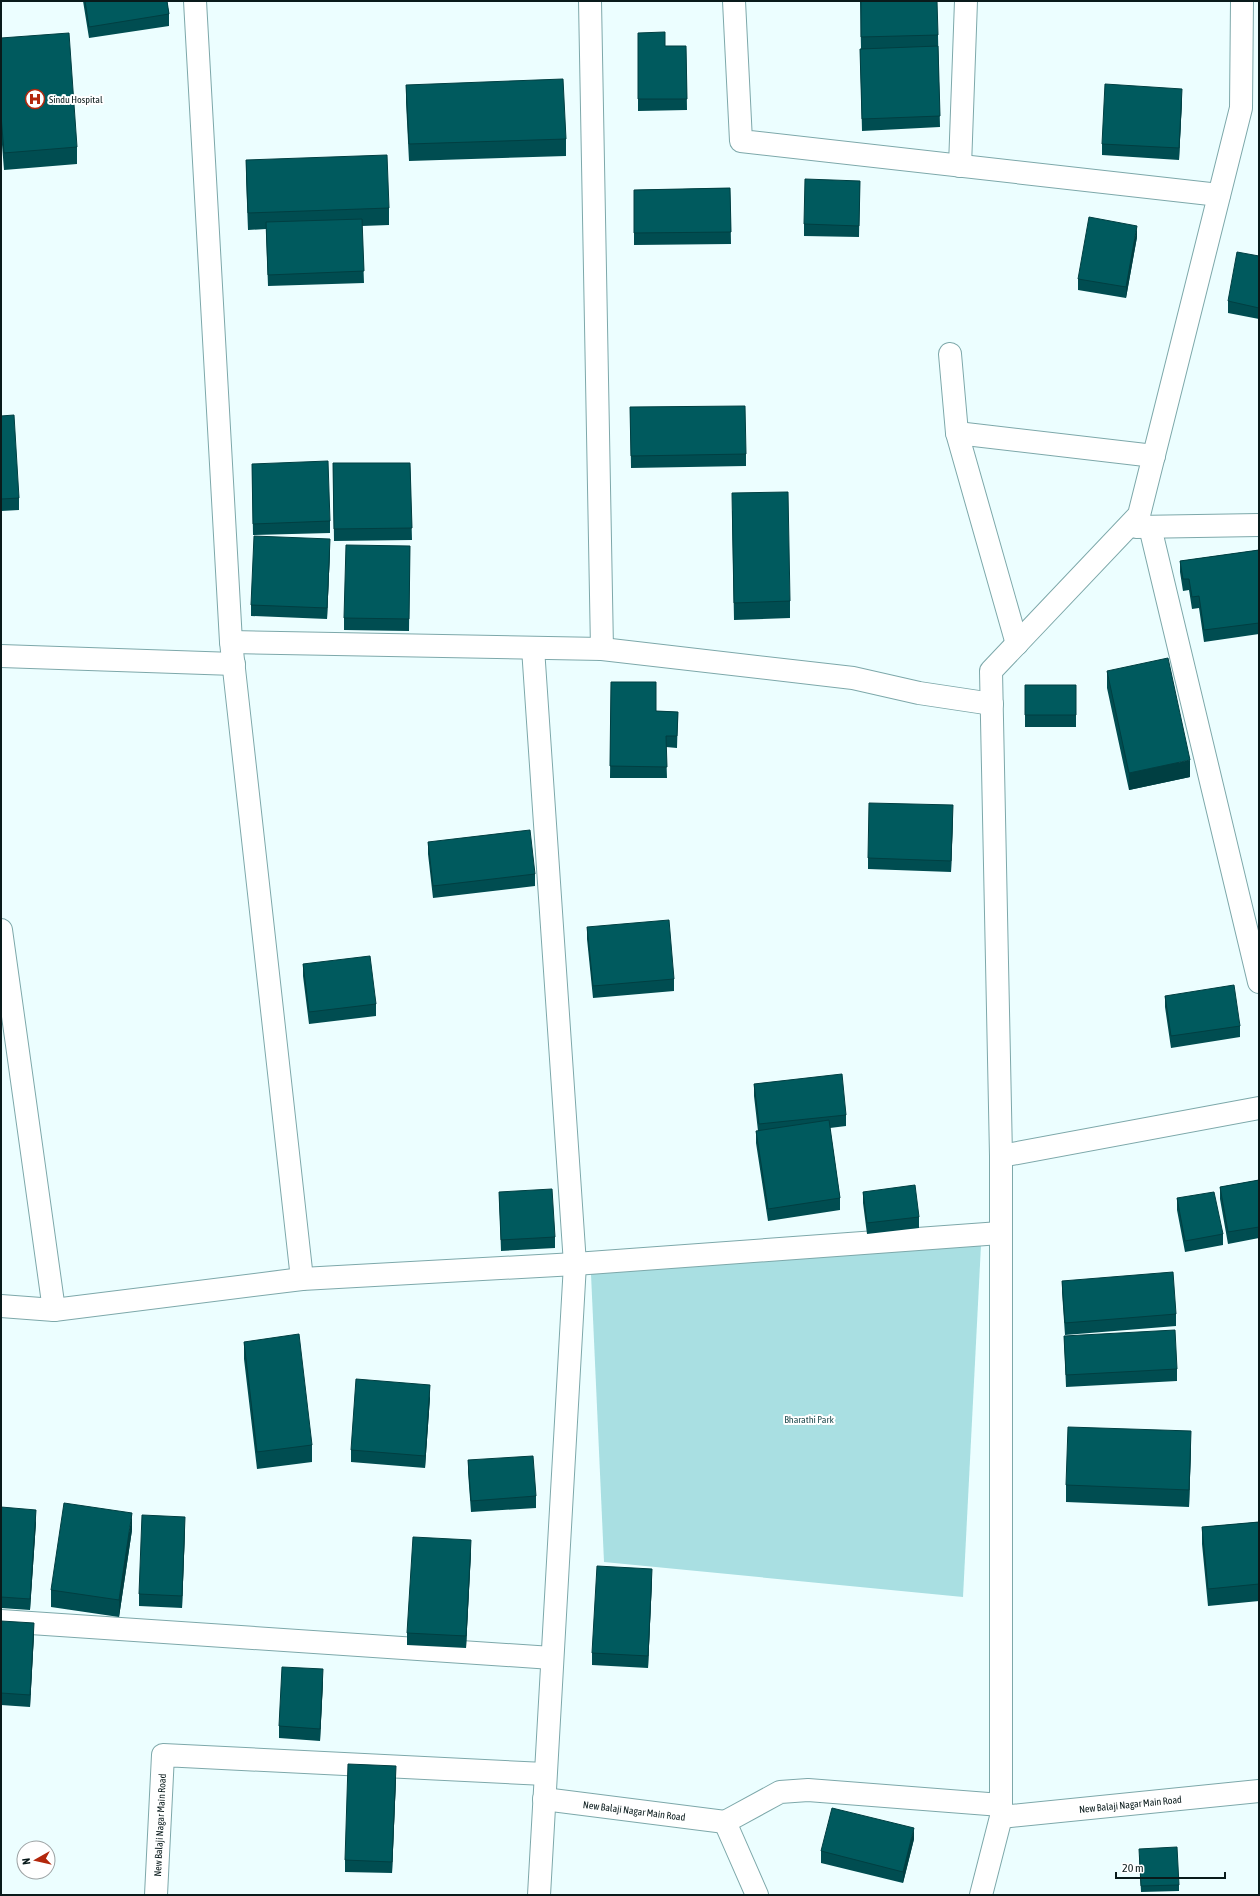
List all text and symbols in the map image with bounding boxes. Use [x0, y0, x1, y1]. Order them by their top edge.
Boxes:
hospital icon: Sindu Hospital [24, 88, 46, 110]
place label: Sindu Hospital [49, 94, 103, 105]
park label: Bharathi Park [784, 1414, 834, 1425]
street label: New Balaji Nagar Main Road [152, 1773, 168, 1877]
street label: New Balaji Nagar Main Road [1079, 1794, 1182, 1815]
street label: New Balaji Nagar Main Road [582, 1799, 686, 1823]
north arrow [16, 1840, 56, 1880]
scale bar [1116, 1854, 1225, 1880]
text: N [20, 1857, 32, 1865]
text: 20 m [1122, 1861, 1144, 1875]

